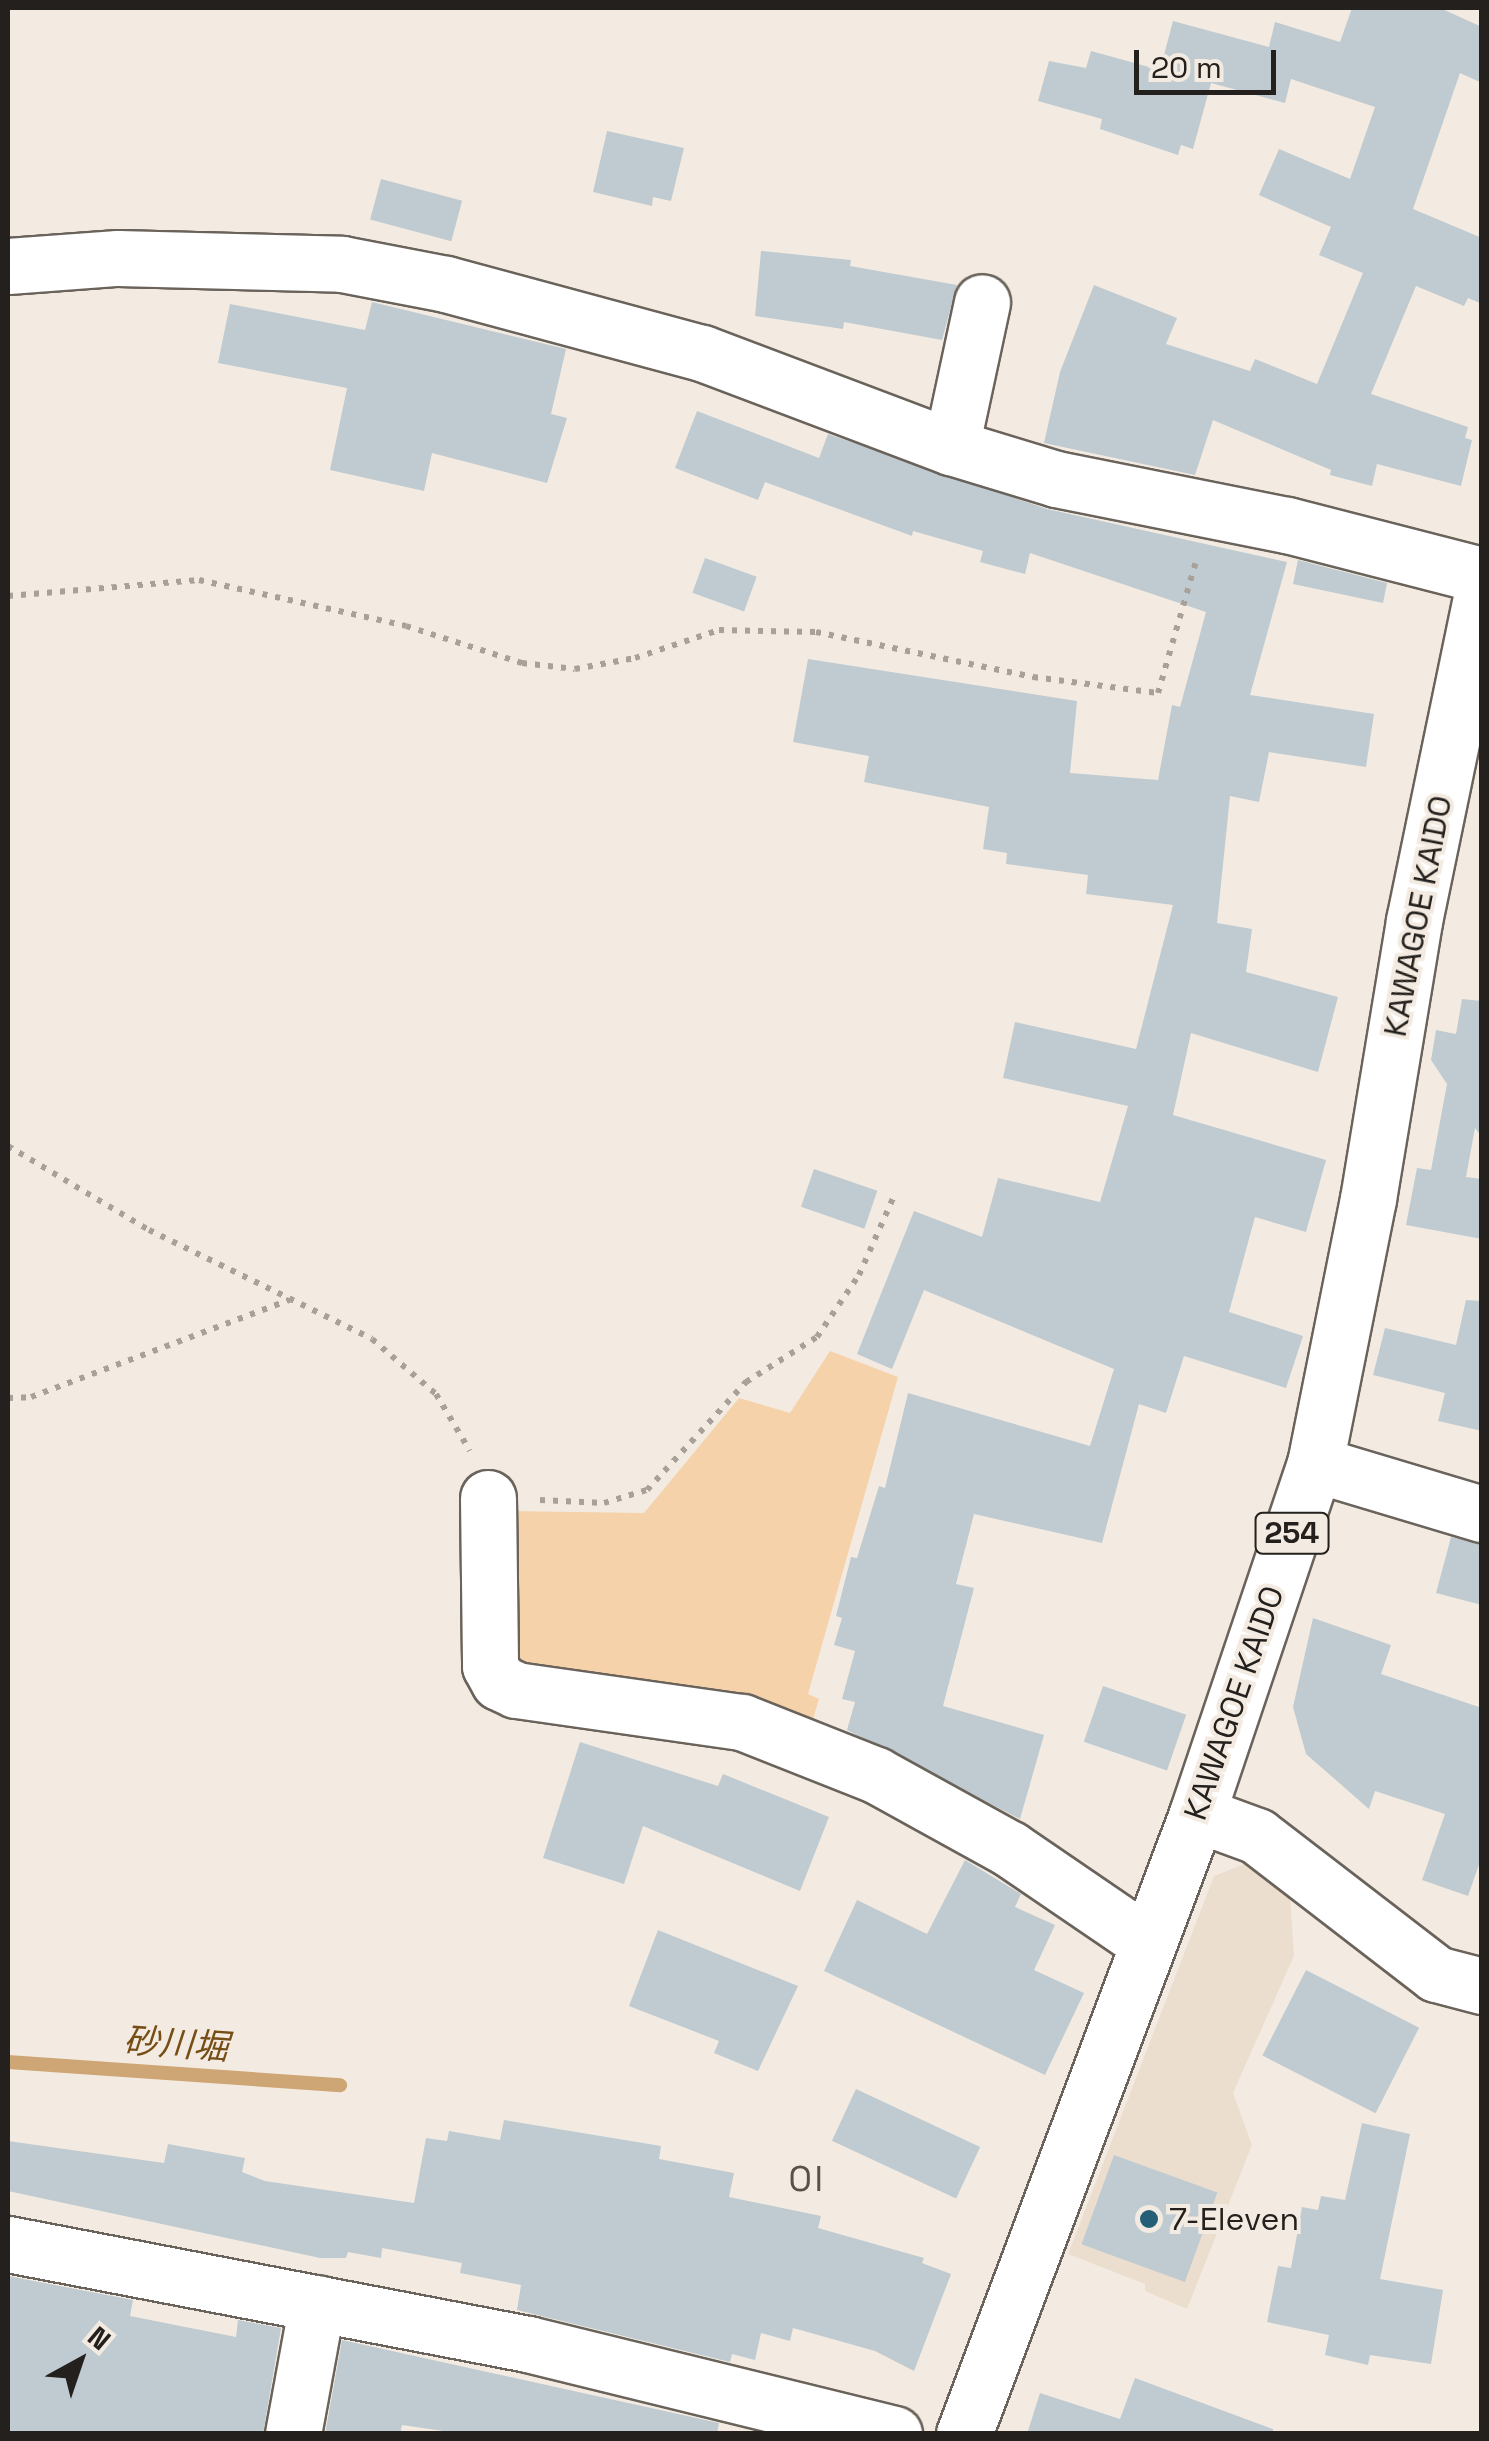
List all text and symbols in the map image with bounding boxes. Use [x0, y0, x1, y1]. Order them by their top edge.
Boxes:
scale bar [1139, 30, 1282, 92]
text: 20 m [1151, 48, 1222, 87]
street label: KAWAGOE KAIDO [1376, 792, 1460, 1040]
road number: 254 [1254, 1508, 1330, 1558]
street label: KAWAGOE KAIDO [1176, 1581, 1292, 1825]
water label: 砂川堀 [122, 2019, 230, 2069]
district label: OI [789, 2158, 825, 2200]
place label: 7-Eleven [1169, 2200, 1299, 2238]
marker: 7-Eleven [1138, 2208, 1160, 2230]
north arrow [30, 2311, 130, 2411]
text: N [81, 2318, 118, 2358]

